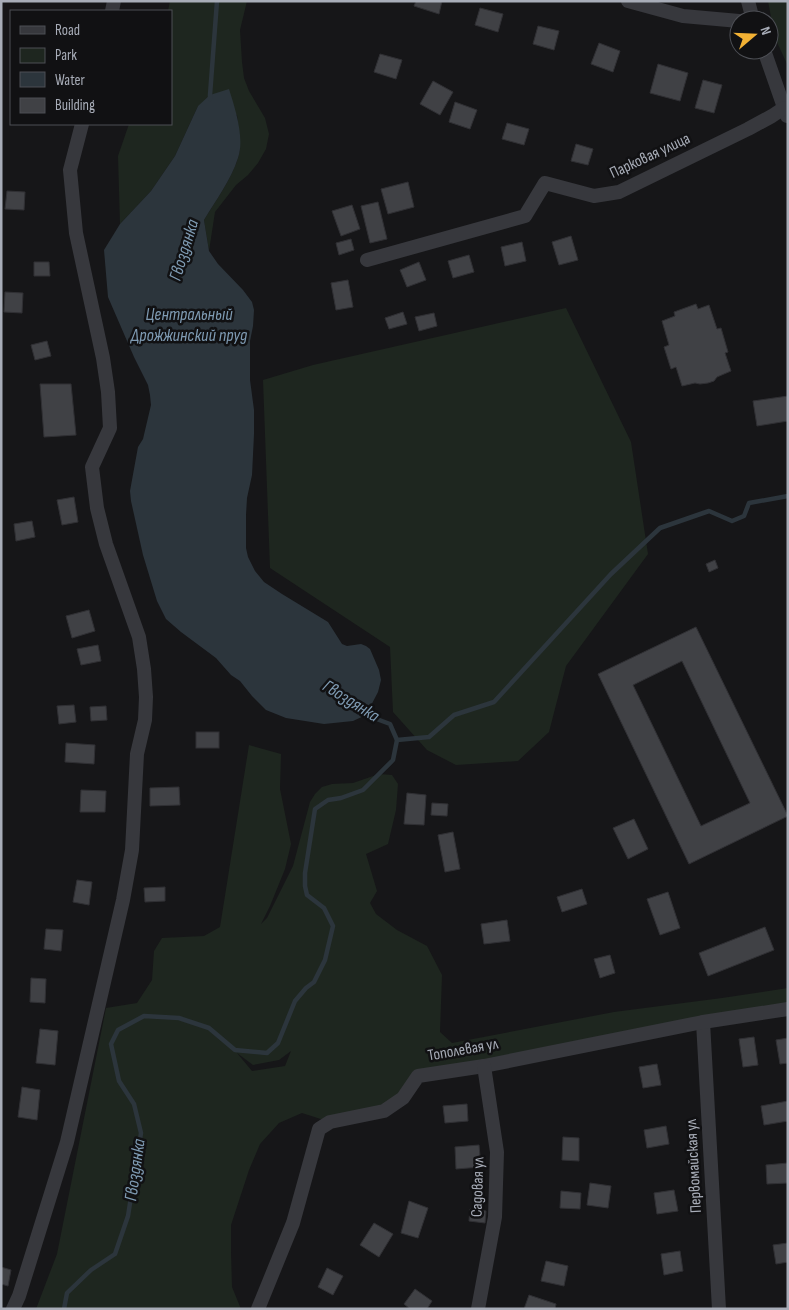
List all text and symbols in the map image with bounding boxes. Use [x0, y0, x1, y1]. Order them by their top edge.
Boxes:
legend [10, 10, 172, 125]
north arrow [729, 10, 779, 60]
text: Road [55, 21, 80, 40]
text: N [757, 25, 775, 37]
text: Park [55, 46, 77, 65]
text: Water [55, 71, 86, 90]
text: Building [55, 96, 95, 115]
street label: Парковая улица [607, 129, 693, 183]
water label: Гвоздянка [165, 216, 203, 283]
water label: Центральный Дрожжинский пруд [130, 304, 248, 346]
water label: Гвоздянка [319, 675, 384, 727]
street label: Тополевая ул [426, 1034, 500, 1066]
street label: Первомайская ул [682, 1118, 706, 1214]
water label: Гвоздянка [120, 1137, 150, 1203]
street label: Садовая ул [467, 1156, 489, 1217]

